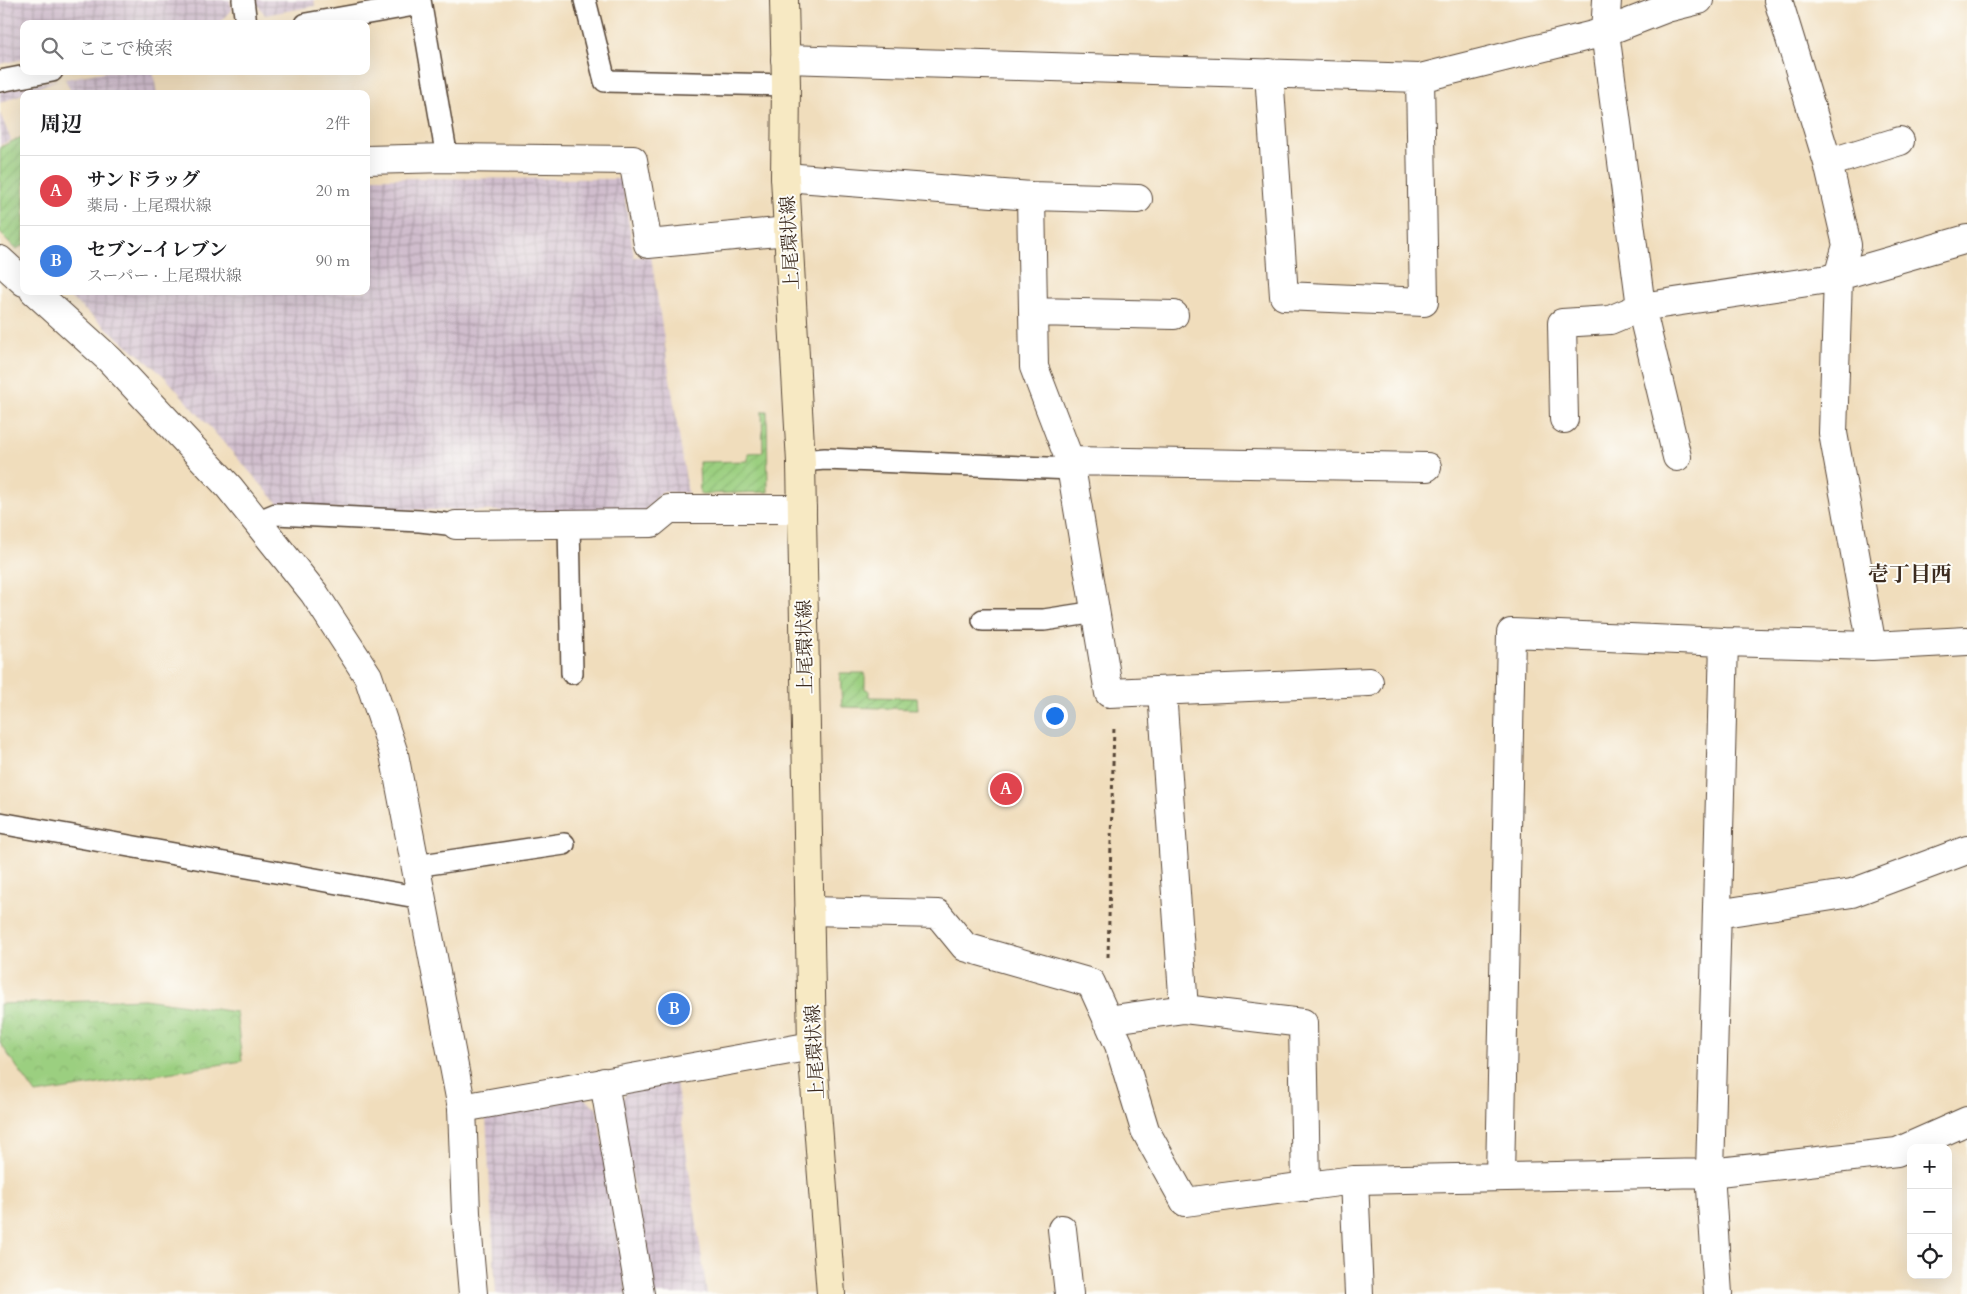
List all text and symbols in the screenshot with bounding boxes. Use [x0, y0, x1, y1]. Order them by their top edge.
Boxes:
search box [20, 20, 370, 75]
icon: search [38, 34, 66, 62]
text: ここで検索 [78, 36, 173, 62]
text: 周辺 [40, 110, 82, 139]
text: 2件 [326, 113, 350, 135]
text: サンドラッグ [87, 167, 200, 193]
text: A [50, 180, 62, 202]
text: 20 m [316, 180, 350, 202]
text: 薬局 · 上尾環状線 [87, 195, 212, 217]
street label: 上尾環状線 [775, 195, 805, 291]
text: セブン-イレブン [87, 237, 228, 263]
text: B [50, 250, 62, 272]
text: 90 m [316, 250, 350, 272]
text: スーパー · 上尾環状線 [87, 265, 242, 287]
district label: 壱丁目西 [1868, 560, 1952, 589]
street label: 上尾環状線 [791, 599, 819, 695]
your location [1042, 703, 1068, 729]
pin: A [990, 770, 1022, 808]
pin: B [658, 990, 690, 1028]
street label: 上尾環状線 [800, 1004, 830, 1100]
map controls [1907, 1144, 1952, 1279]
button: + [1907, 1144, 1952, 1189]
button: − [1907, 1189, 1952, 1234]
button: locate [1907, 1234, 1952, 1279]

